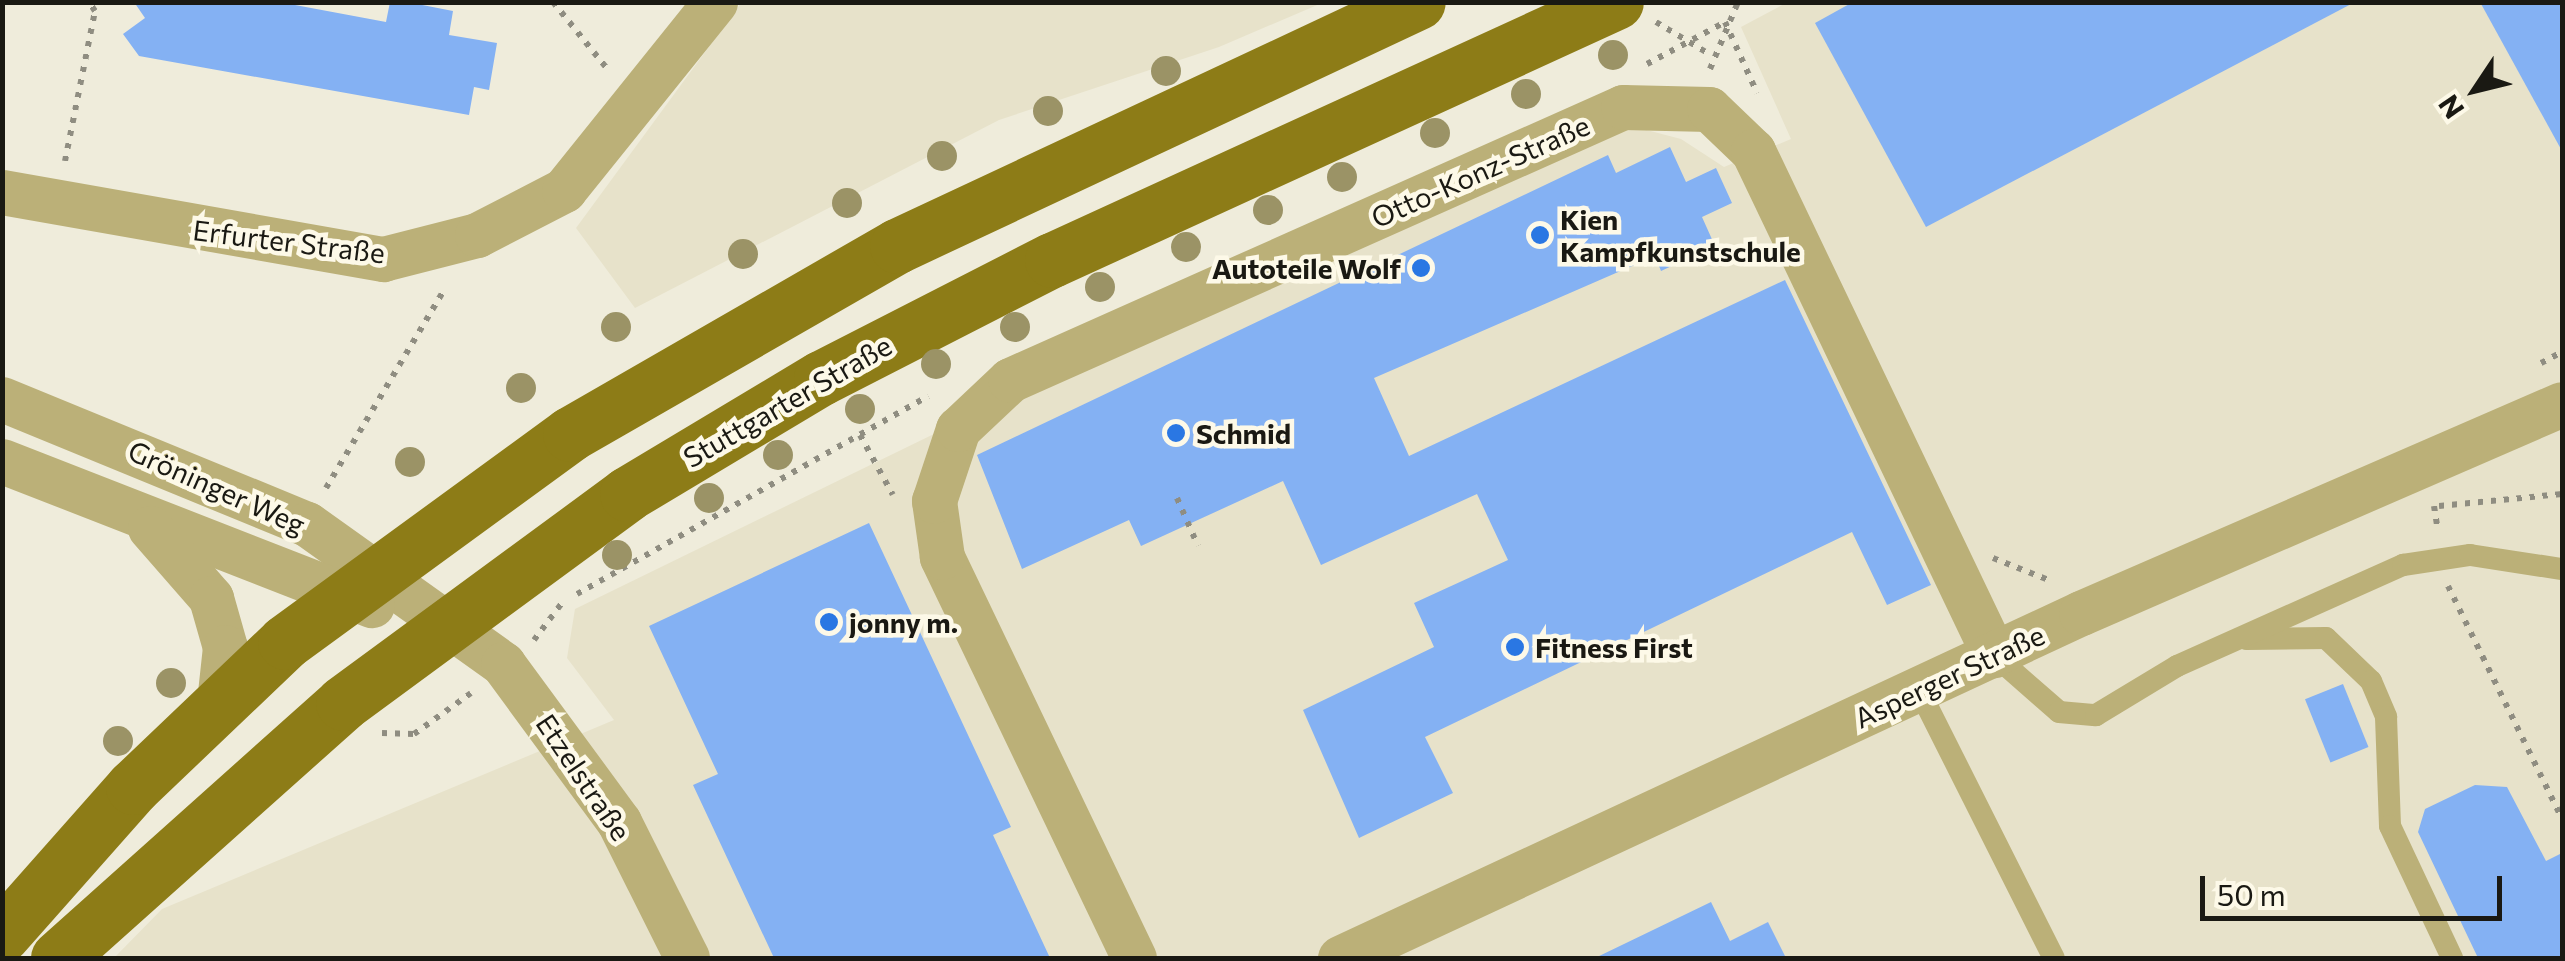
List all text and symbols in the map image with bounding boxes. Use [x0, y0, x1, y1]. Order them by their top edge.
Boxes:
north arrow [2425, 40, 2525, 140]
text: N [2430, 89, 2470, 126]
street label: Otto-Konz-Straße [1366, 108, 1594, 234]
place label: Kien Kampfkunstschule [1560, 202, 1801, 268]
street label: Erfurter Straße [191, 213, 387, 269]
marker: Kien Kampfkunstschule [1529, 224, 1551, 246]
place label: Autoteile Wolf [1212, 251, 1401, 285]
marker: Autoteile Wolf [1410, 257, 1432, 279]
street label: Stuttgarter Straße [677, 328, 897, 474]
place label: Schmid [1196, 416, 1291, 450]
marker: Schmid [1165, 422, 1187, 444]
street label: Gröninger Weg [123, 433, 311, 541]
place label: jonny m. [849, 605, 958, 639]
marker: jonny m. [818, 611, 840, 633]
street label: Asperger Straße [1849, 617, 2049, 735]
place label: Fitness First [1535, 630, 1693, 664]
marker: Fitness First [1504, 636, 1526, 658]
street label: Etzelstraße [530, 707, 638, 847]
scale bar [2205, 856, 2508, 918]
text: 50 m [2217, 875, 2286, 912]

